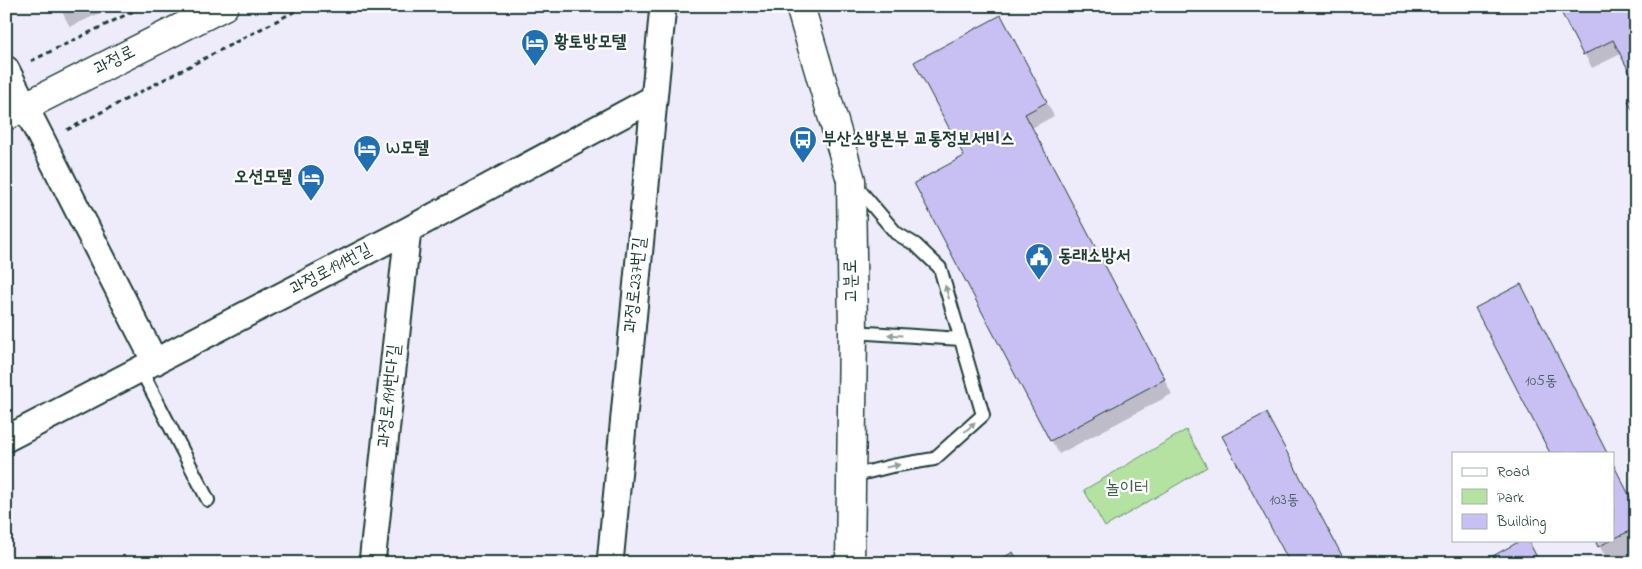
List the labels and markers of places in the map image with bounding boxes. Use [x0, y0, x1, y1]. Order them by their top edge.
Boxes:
hotel icon: 황토방모텔 [520, 28, 550, 67]
place label: 황토방모텔 [554, 30, 627, 56]
bus stop icon: 부산소방본부 교통정보서비스 [788, 125, 818, 164]
place label: 부산소방본부 교통정보서비스 [822, 127, 1015, 153]
hotel icon: W모텔 [352, 134, 382, 173]
place label: W모텔 [386, 136, 429, 162]
hotel icon: 오션모텔 [296, 163, 326, 202]
place label: 오션모텔 [234, 165, 293, 191]
public building icon: 동래소방서 [1024, 242, 1054, 281]
place label: 동래소방서 [1058, 244, 1130, 270]

